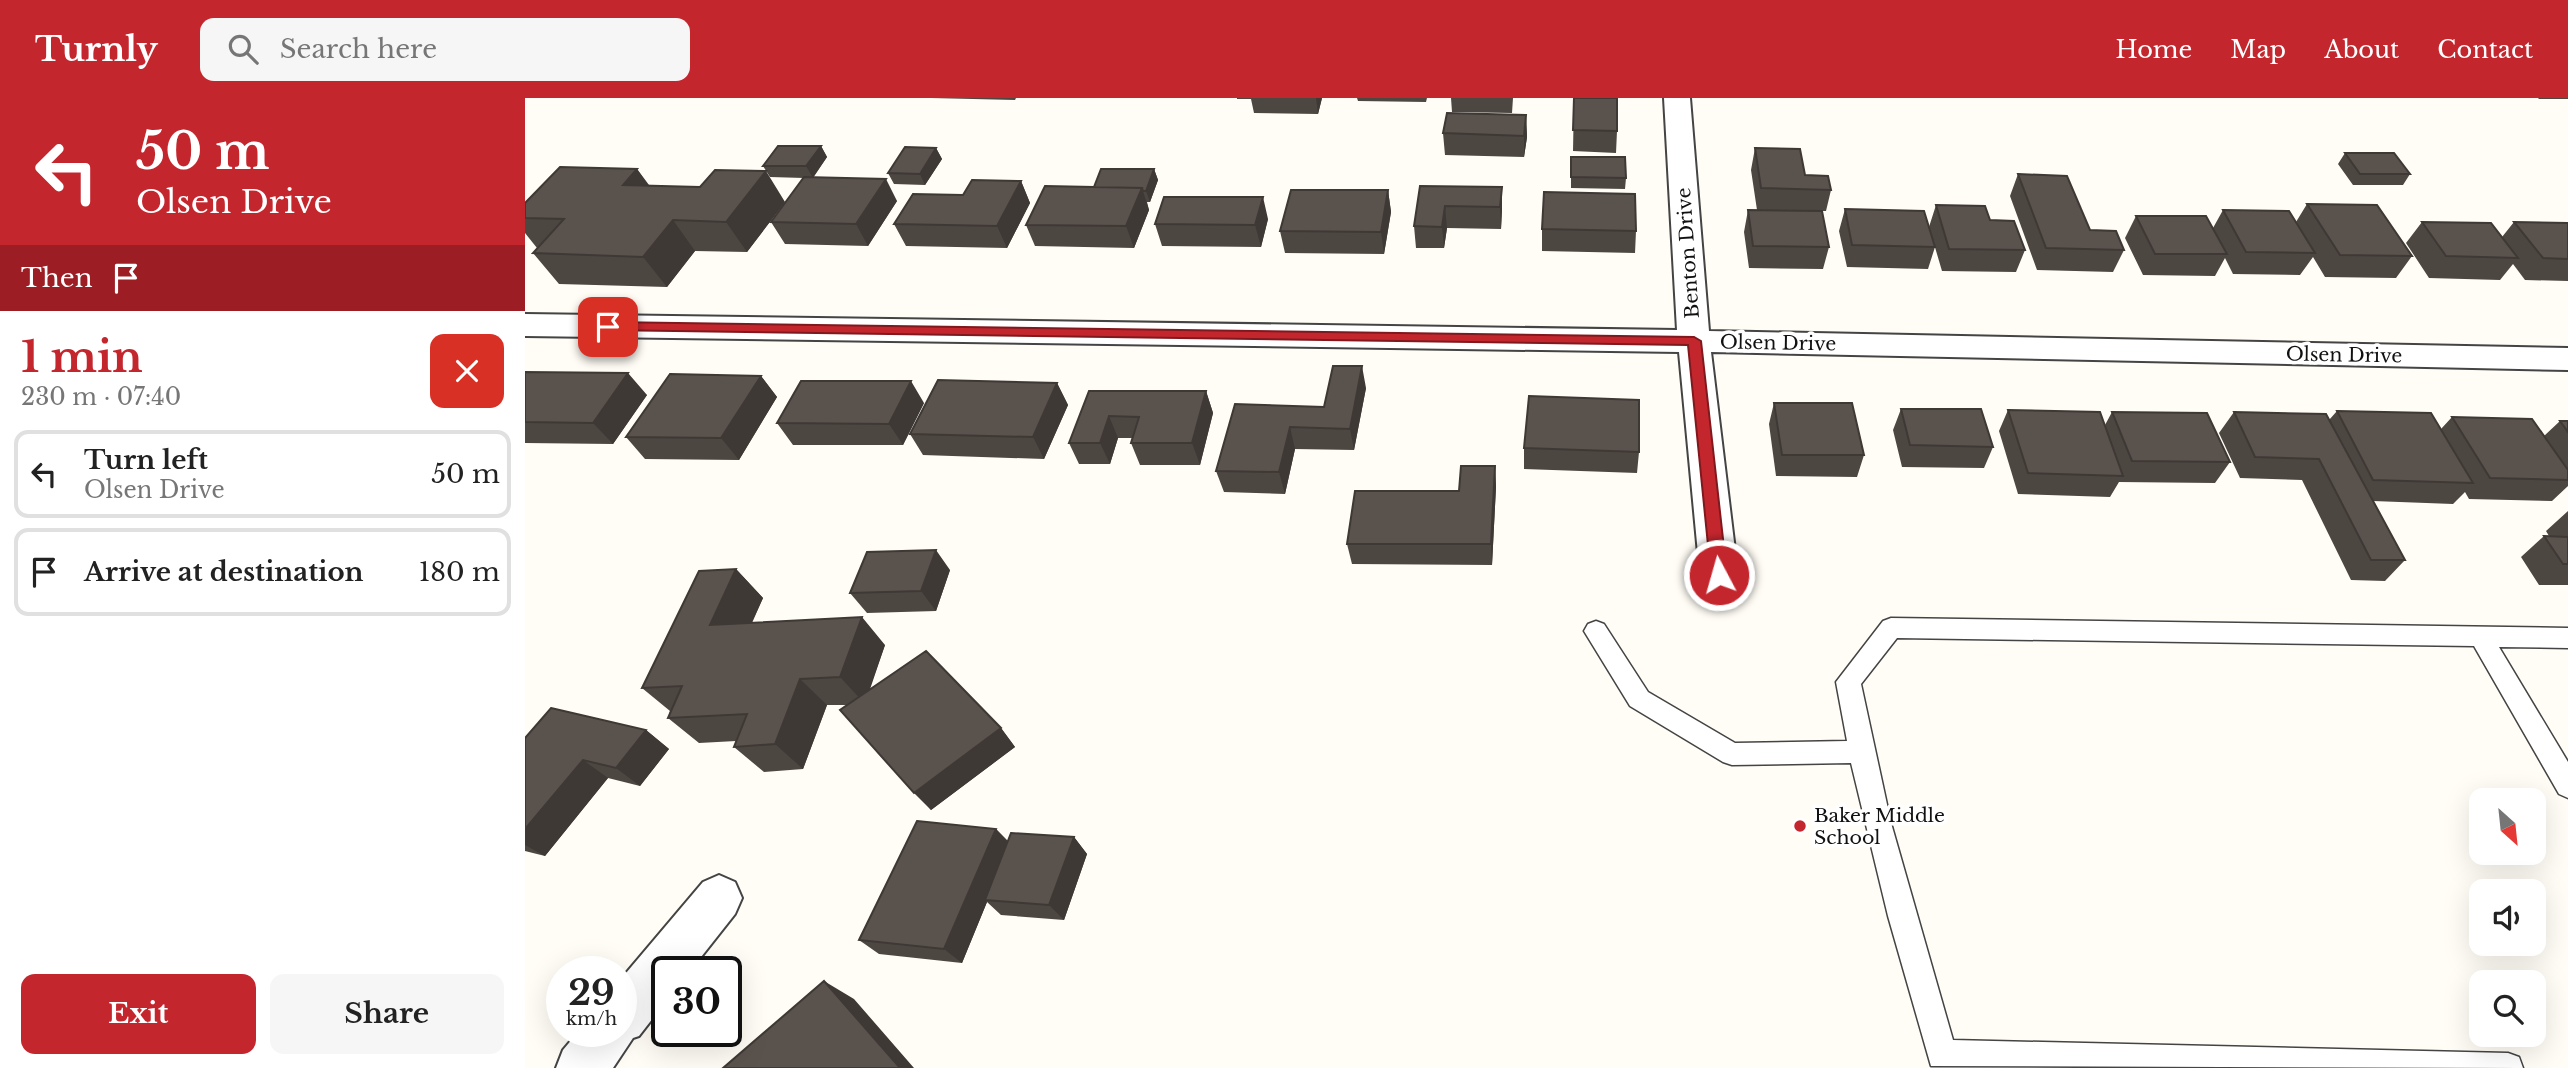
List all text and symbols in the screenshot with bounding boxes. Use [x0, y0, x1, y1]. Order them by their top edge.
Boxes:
search box [200, 18, 690, 81]
text: Turnly [35, 29, 158, 70]
icon: search [224, 30, 262, 68]
text: Search here [280, 33, 437, 65]
text: Home [2116, 35, 2192, 64]
text: Map [2230, 35, 2286, 64]
text: About [2324, 35, 2399, 64]
text: Contact [2437, 35, 2533, 64]
text: 50 m [136, 121, 269, 182]
icon: left [21, 126, 112, 217]
text: Olsen Drive [136, 182, 332, 222]
street label: Benton Drive [1672, 187, 1704, 319]
icon: arrive [107, 259, 145, 297]
text: Then [21, 262, 93, 294]
pin [578, 297, 638, 357]
icon: arrive [589, 308, 627, 346]
street label: Olsen Drive [1720, 330, 1836, 356]
text: 1 min [21, 331, 143, 383]
button: close [430, 334, 504, 408]
street label: Olsen Drive [2286, 342, 2402, 368]
text: 230 m · 07:40 [21, 383, 181, 411]
text: Turn left [84, 444, 208, 476]
icon: left [25, 455, 63, 493]
text: 50 m [431, 458, 500, 490]
text: Olsen Drive [84, 476, 225, 504]
position arrow [1682, 538, 1756, 612]
icon: arrive [25, 553, 63, 591]
text: Arrive at destination [84, 556, 364, 588]
text: 180 m [419, 556, 500, 588]
north arrow [2469, 788, 2546, 864]
map controls [2469, 788, 2546, 1047]
place label: Baker Middle School [1814, 804, 1945, 849]
marker: Baker Middle School [1792, 818, 1808, 834]
button: sound [2469, 879, 2546, 956]
speed limit sign: 30 [651, 956, 742, 1047]
button: search [2469, 970, 2546, 1047]
text: 29 [568, 971, 615, 1014]
button: Exit [21, 974, 256, 1054]
button: Share [270, 974, 504, 1054]
text: km/h [566, 1008, 617, 1030]

